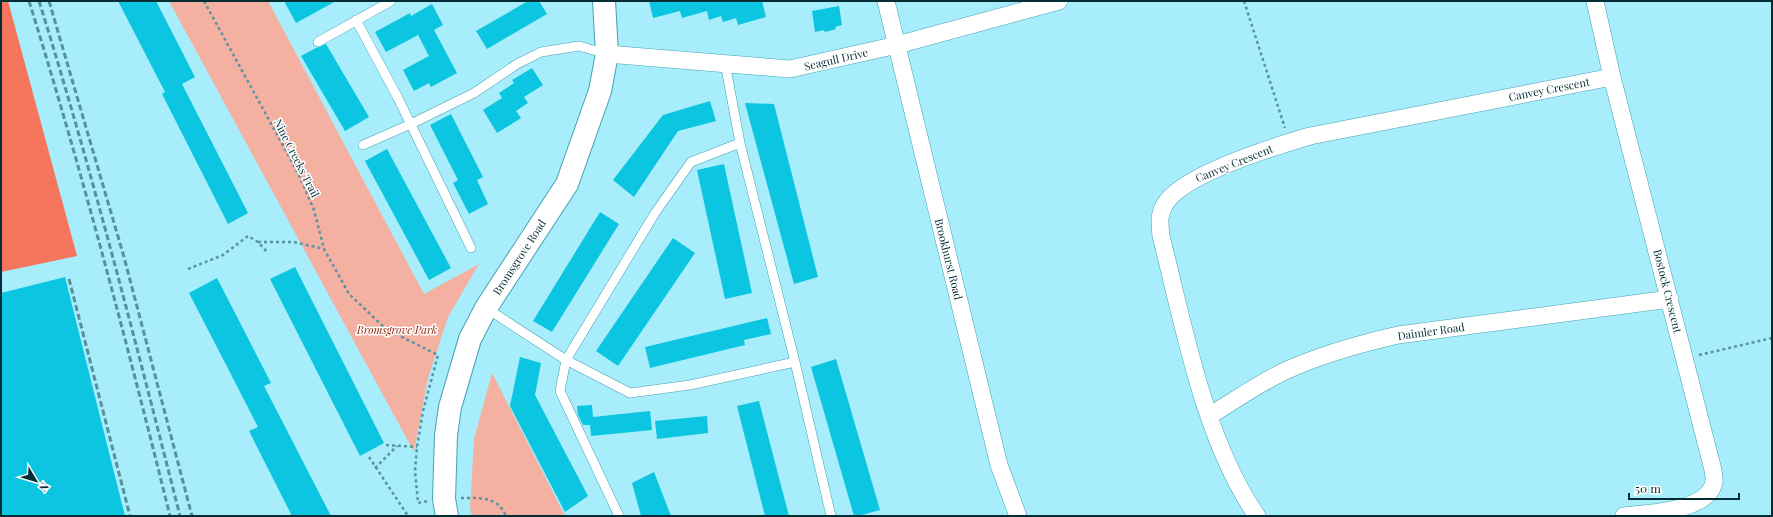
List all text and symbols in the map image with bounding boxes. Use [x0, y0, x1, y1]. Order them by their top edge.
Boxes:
street label: Seagull Drive [803, 44, 870, 74]
street label: Canvey Crescent [1507, 74, 1591, 104]
street label: Nine Creeks Trail [271, 116, 323, 200]
street label: Canvey Crescent [1193, 141, 1275, 185]
street label: Bromsgrove Road [489, 216, 549, 298]
street label: Brookhurst Road [932, 217, 966, 302]
street label: Bostock Crescent [1650, 248, 1686, 335]
street label: Daimler Road [1397, 319, 1466, 343]
park label: Bromsgrove Park [356, 322, 438, 337]
north arrow [16, 461, 56, 501]
scale bar [1629, 475, 1739, 501]
text: N [36, 480, 53, 495]
text: 50 m [1635, 480, 1661, 496]

